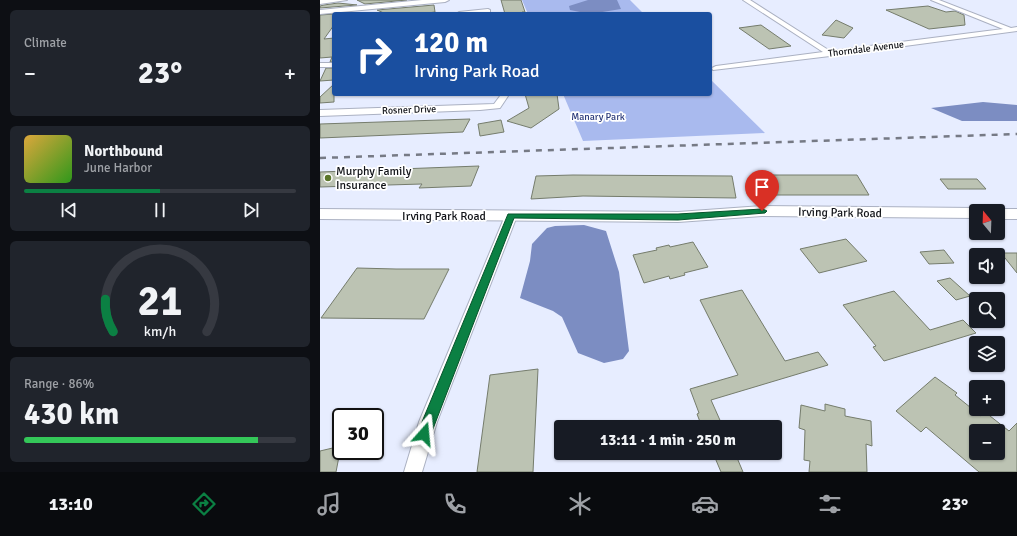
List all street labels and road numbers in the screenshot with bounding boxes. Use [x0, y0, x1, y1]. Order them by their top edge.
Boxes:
street label: Thorndale Avenue [827, 38, 905, 60]
street label: Rosner Drive [382, 103, 436, 117]
street label: Irving Park Road [798, 205, 882, 221]
street label: Irving Park Road [402, 209, 486, 224]

